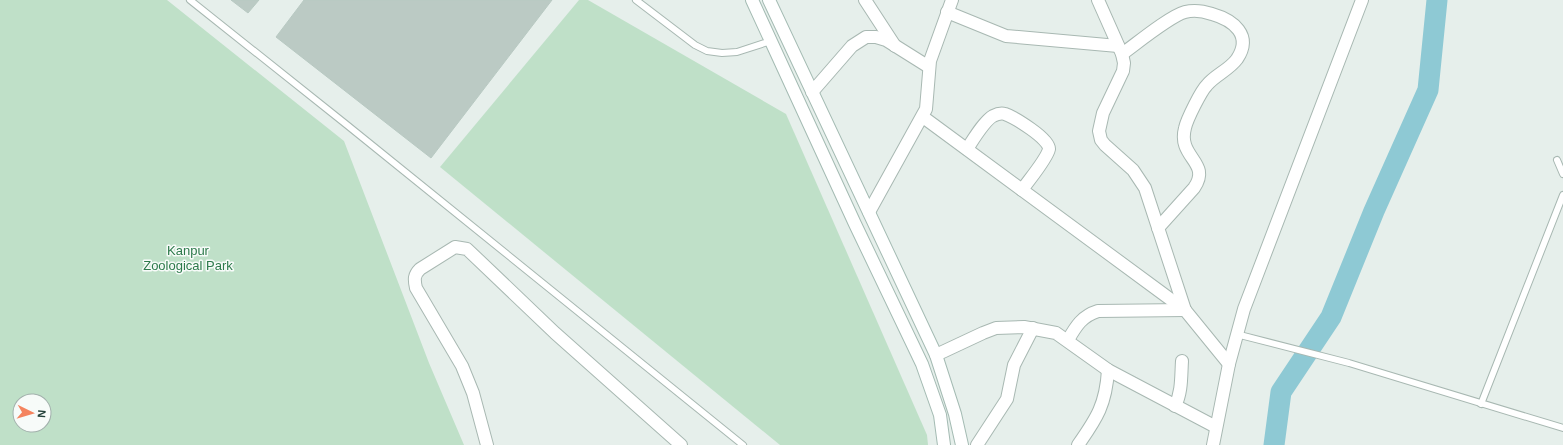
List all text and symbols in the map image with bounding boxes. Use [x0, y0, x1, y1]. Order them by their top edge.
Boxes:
park label: Kanpur Zoological Park [143, 243, 233, 273]
north arrow [12, 393, 52, 433]
text: N [36, 409, 48, 418]

